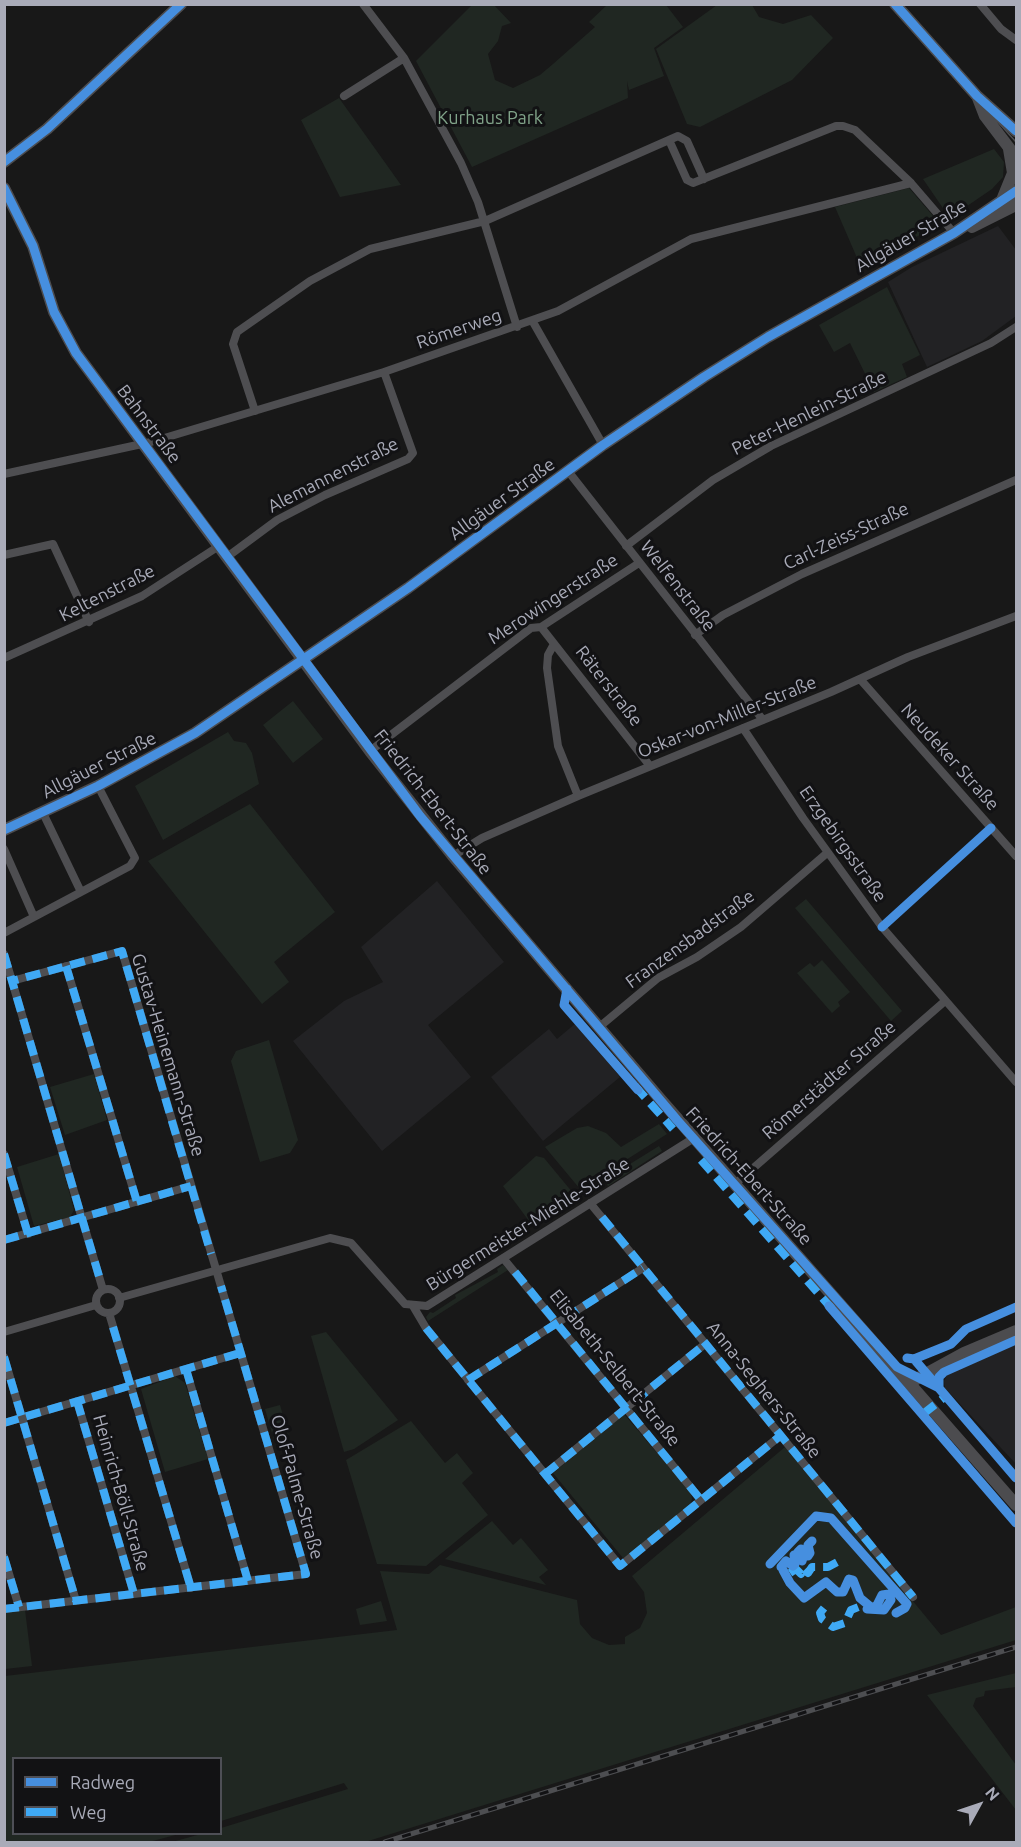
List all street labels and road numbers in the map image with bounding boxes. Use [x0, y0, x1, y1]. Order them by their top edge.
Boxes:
street label: Allgäuer Straße [851, 195, 971, 277]
street label: Römerweg [414, 304, 504, 354]
street label: Peter-Henlein-Straße [728, 366, 890, 460]
street label: Bahnstraße [112, 380, 186, 468]
street label: Alemannenstraße [264, 433, 402, 517]
street label: Allgäuer Straße [445, 453, 559, 545]
street label: Carl-Zeiss-Straße [780, 498, 912, 574]
street label: Welfenstraße [636, 536, 720, 636]
street label: Merowingerstraße [484, 549, 622, 649]
street label: Keltenstraße [56, 560, 158, 626]
street label: Räterstraße [571, 642, 647, 730]
street label: Oskar-von-Miller-Straße [634, 671, 820, 763]
street label: Neudeker Straße [896, 699, 1004, 815]
street label: Friedrich-Ebert-Straße [370, 725, 496, 879]
street label: Allgäuer Straße [38, 727, 160, 803]
street label: Erzgebirgsstraße [795, 782, 891, 906]
street label: Franzensbadstraße [621, 885, 759, 993]
street label: Gustav-Heinemann-Straße [127, 951, 209, 1159]
street label: Römerstädter Straße [758, 1016, 900, 1144]
street label: Friedrich-Ebert-Straße [681, 1102, 817, 1250]
street label: Bürgermeister-Miehle-Straße [422, 1152, 634, 1296]
street label: Elisabeth-Selbert-Straße [545, 1285, 685, 1451]
street label: Anna-Seghers-Straße [702, 1317, 826, 1463]
street label: Heinrich-Böll-Straße [88, 1412, 154, 1574]
street label: Olof-Palme-Straße [266, 1412, 328, 1562]

